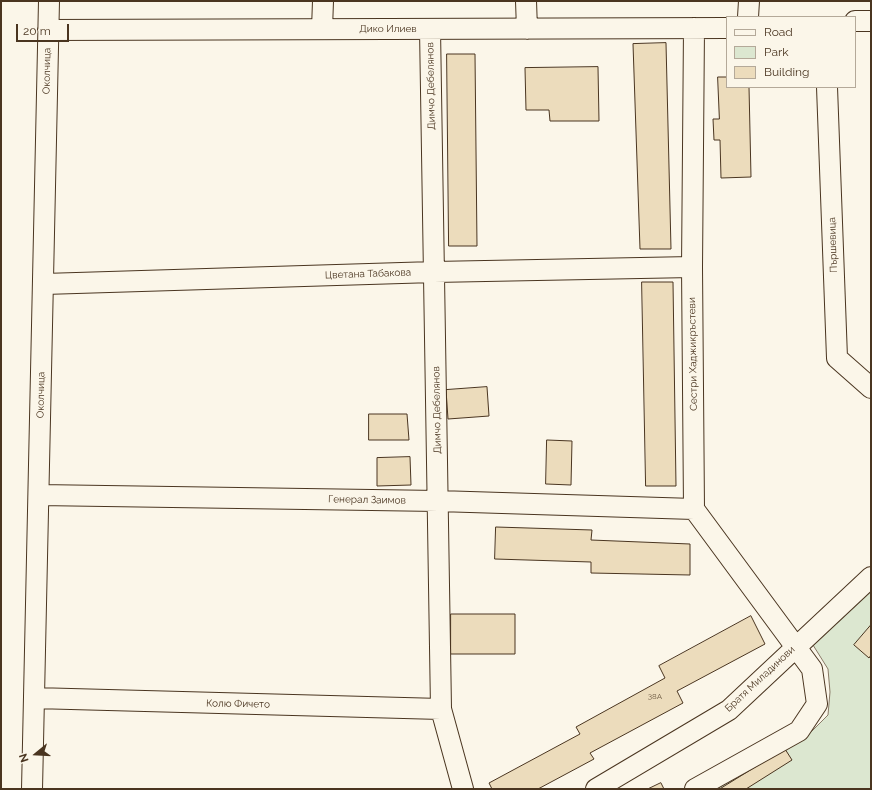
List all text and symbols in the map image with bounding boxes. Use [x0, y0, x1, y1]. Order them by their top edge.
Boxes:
scale bar [18, 16, 71, 42]
legend [726, 16, 856, 88]
street label: Дико Илиев [359, 23, 417, 35]
text: 20 m [23, 24, 51, 38]
text: Road [764, 25, 793, 39]
street label: Димчо Дебелянов [424, 42, 438, 130]
text: Park [764, 45, 789, 59]
street label: Околчица [41, 48, 53, 94]
text: Building [764, 65, 810, 79]
street label: Пършевица [826, 217, 840, 273]
street label: Цветана Табакова [325, 266, 411, 282]
street label: Сестри Хаджикръстеви [686, 297, 700, 411]
street label: Димчо Дебелянов [430, 366, 444, 454]
street label: Околчица [35, 372, 47, 418]
street label: Генерал Заимов [328, 493, 406, 507]
street label: Братя Миладинови [723, 644, 797, 714]
house number: 38A [648, 692, 662, 702]
street label: Колю Фичето [206, 697, 270, 711]
north arrow [16, 734, 56, 774]
text: N [17, 752, 32, 764]

